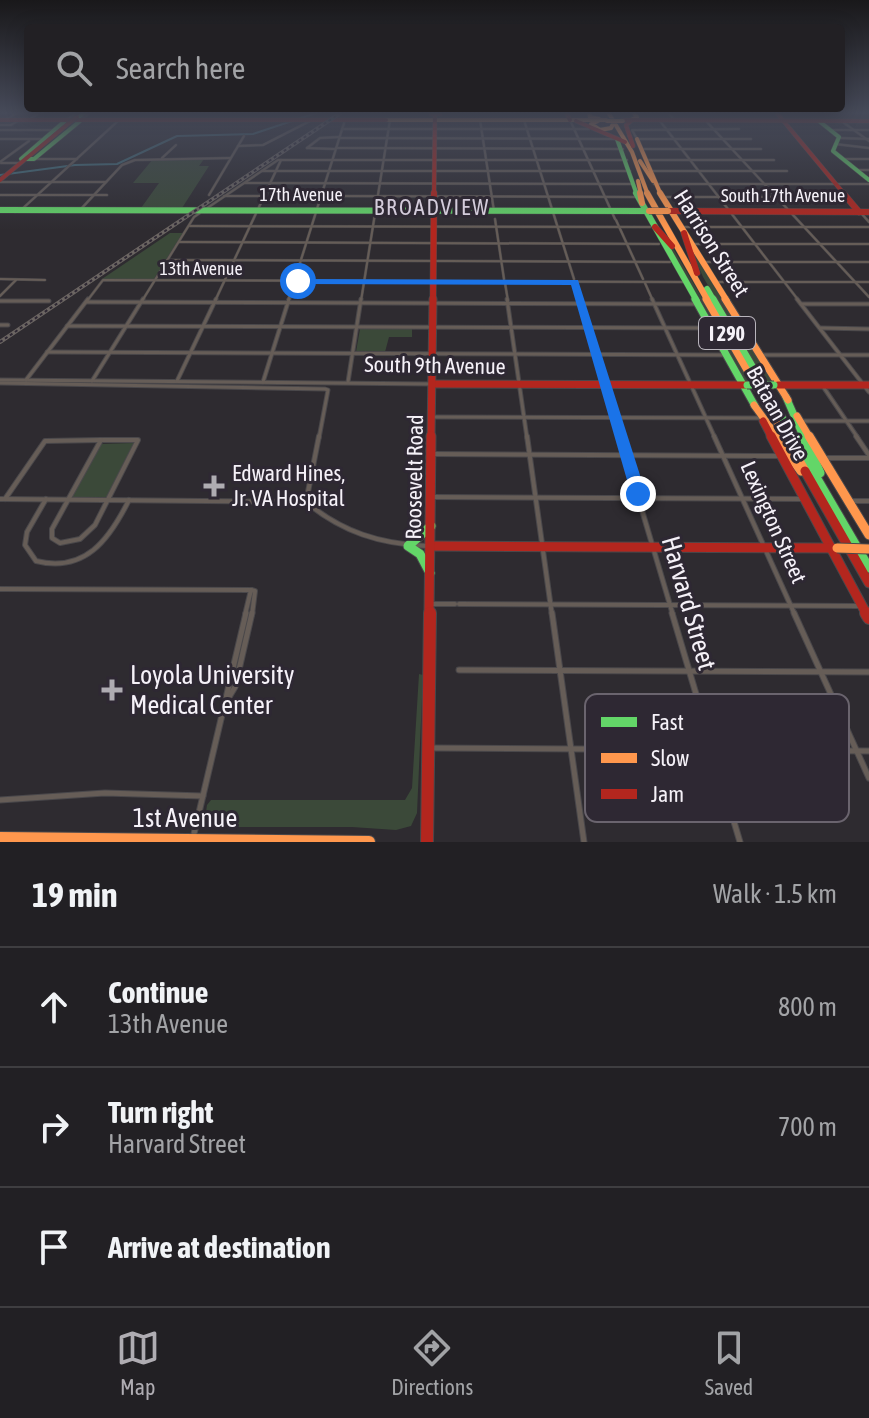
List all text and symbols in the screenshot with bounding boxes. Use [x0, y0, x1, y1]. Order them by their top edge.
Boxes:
search box [24, 24, 845, 112]
icon: search [52, 46, 96, 90]
text: Search here [116, 51, 245, 85]
street label: 17th Avenue [259, 184, 343, 205]
street label: Harrison Street [669, 185, 755, 301]
street label: South 17th Avenue [721, 185, 845, 206]
district label: BROADVIEW [374, 194, 490, 220]
street label: 13th Avenue [159, 258, 243, 279]
route start [280, 263, 316, 299]
road number: I 290 [699, 317, 755, 349]
street label: South 9th Avenue [364, 351, 506, 379]
street label: Bataan Drive [741, 361, 815, 465]
street label: Roosevelt Road [400, 414, 428, 540]
street label: Lexington Street [736, 457, 812, 587]
place label: Edward Hines, Jr. VA Hospital [232, 460, 345, 511]
marker: Edward Hines, Jr. VA Hospital [203, 475, 225, 497]
route end [620, 476, 656, 512]
street label: Harvard Street [656, 533, 722, 673]
place label: Loyola University Medical Center [130, 660, 295, 720]
marker: Loyola University Medical Center [101, 679, 123, 701]
legend [585, 694, 849, 822]
text: Fast [651, 709, 684, 735]
text: Slow [651, 745, 689, 771]
text: Jam [651, 781, 684, 807]
street label: 1st Avenue [133, 803, 237, 833]
text: 19 min [32, 875, 117, 914]
text: Walk · 1.5 km [713, 879, 837, 909]
text: Continue [108, 975, 208, 1009]
icon: ahead [32, 985, 76, 1029]
text: 800 m [778, 992, 837, 1022]
text: 13th Avenue [108, 1009, 228, 1039]
text: Turn right [108, 1095, 214, 1129]
icon: right [32, 1105, 76, 1149]
text: 700 m [778, 1112, 837, 1142]
text: Harvard Street [108, 1129, 246, 1159]
icon: arrive [32, 1225, 76, 1269]
text: Arrive at destination [108, 1230, 330, 1264]
tab: Map [116, 1326, 160, 1400]
tab: Directions [391, 1326, 473, 1400]
tab: Saved [705, 1326, 753, 1400]

